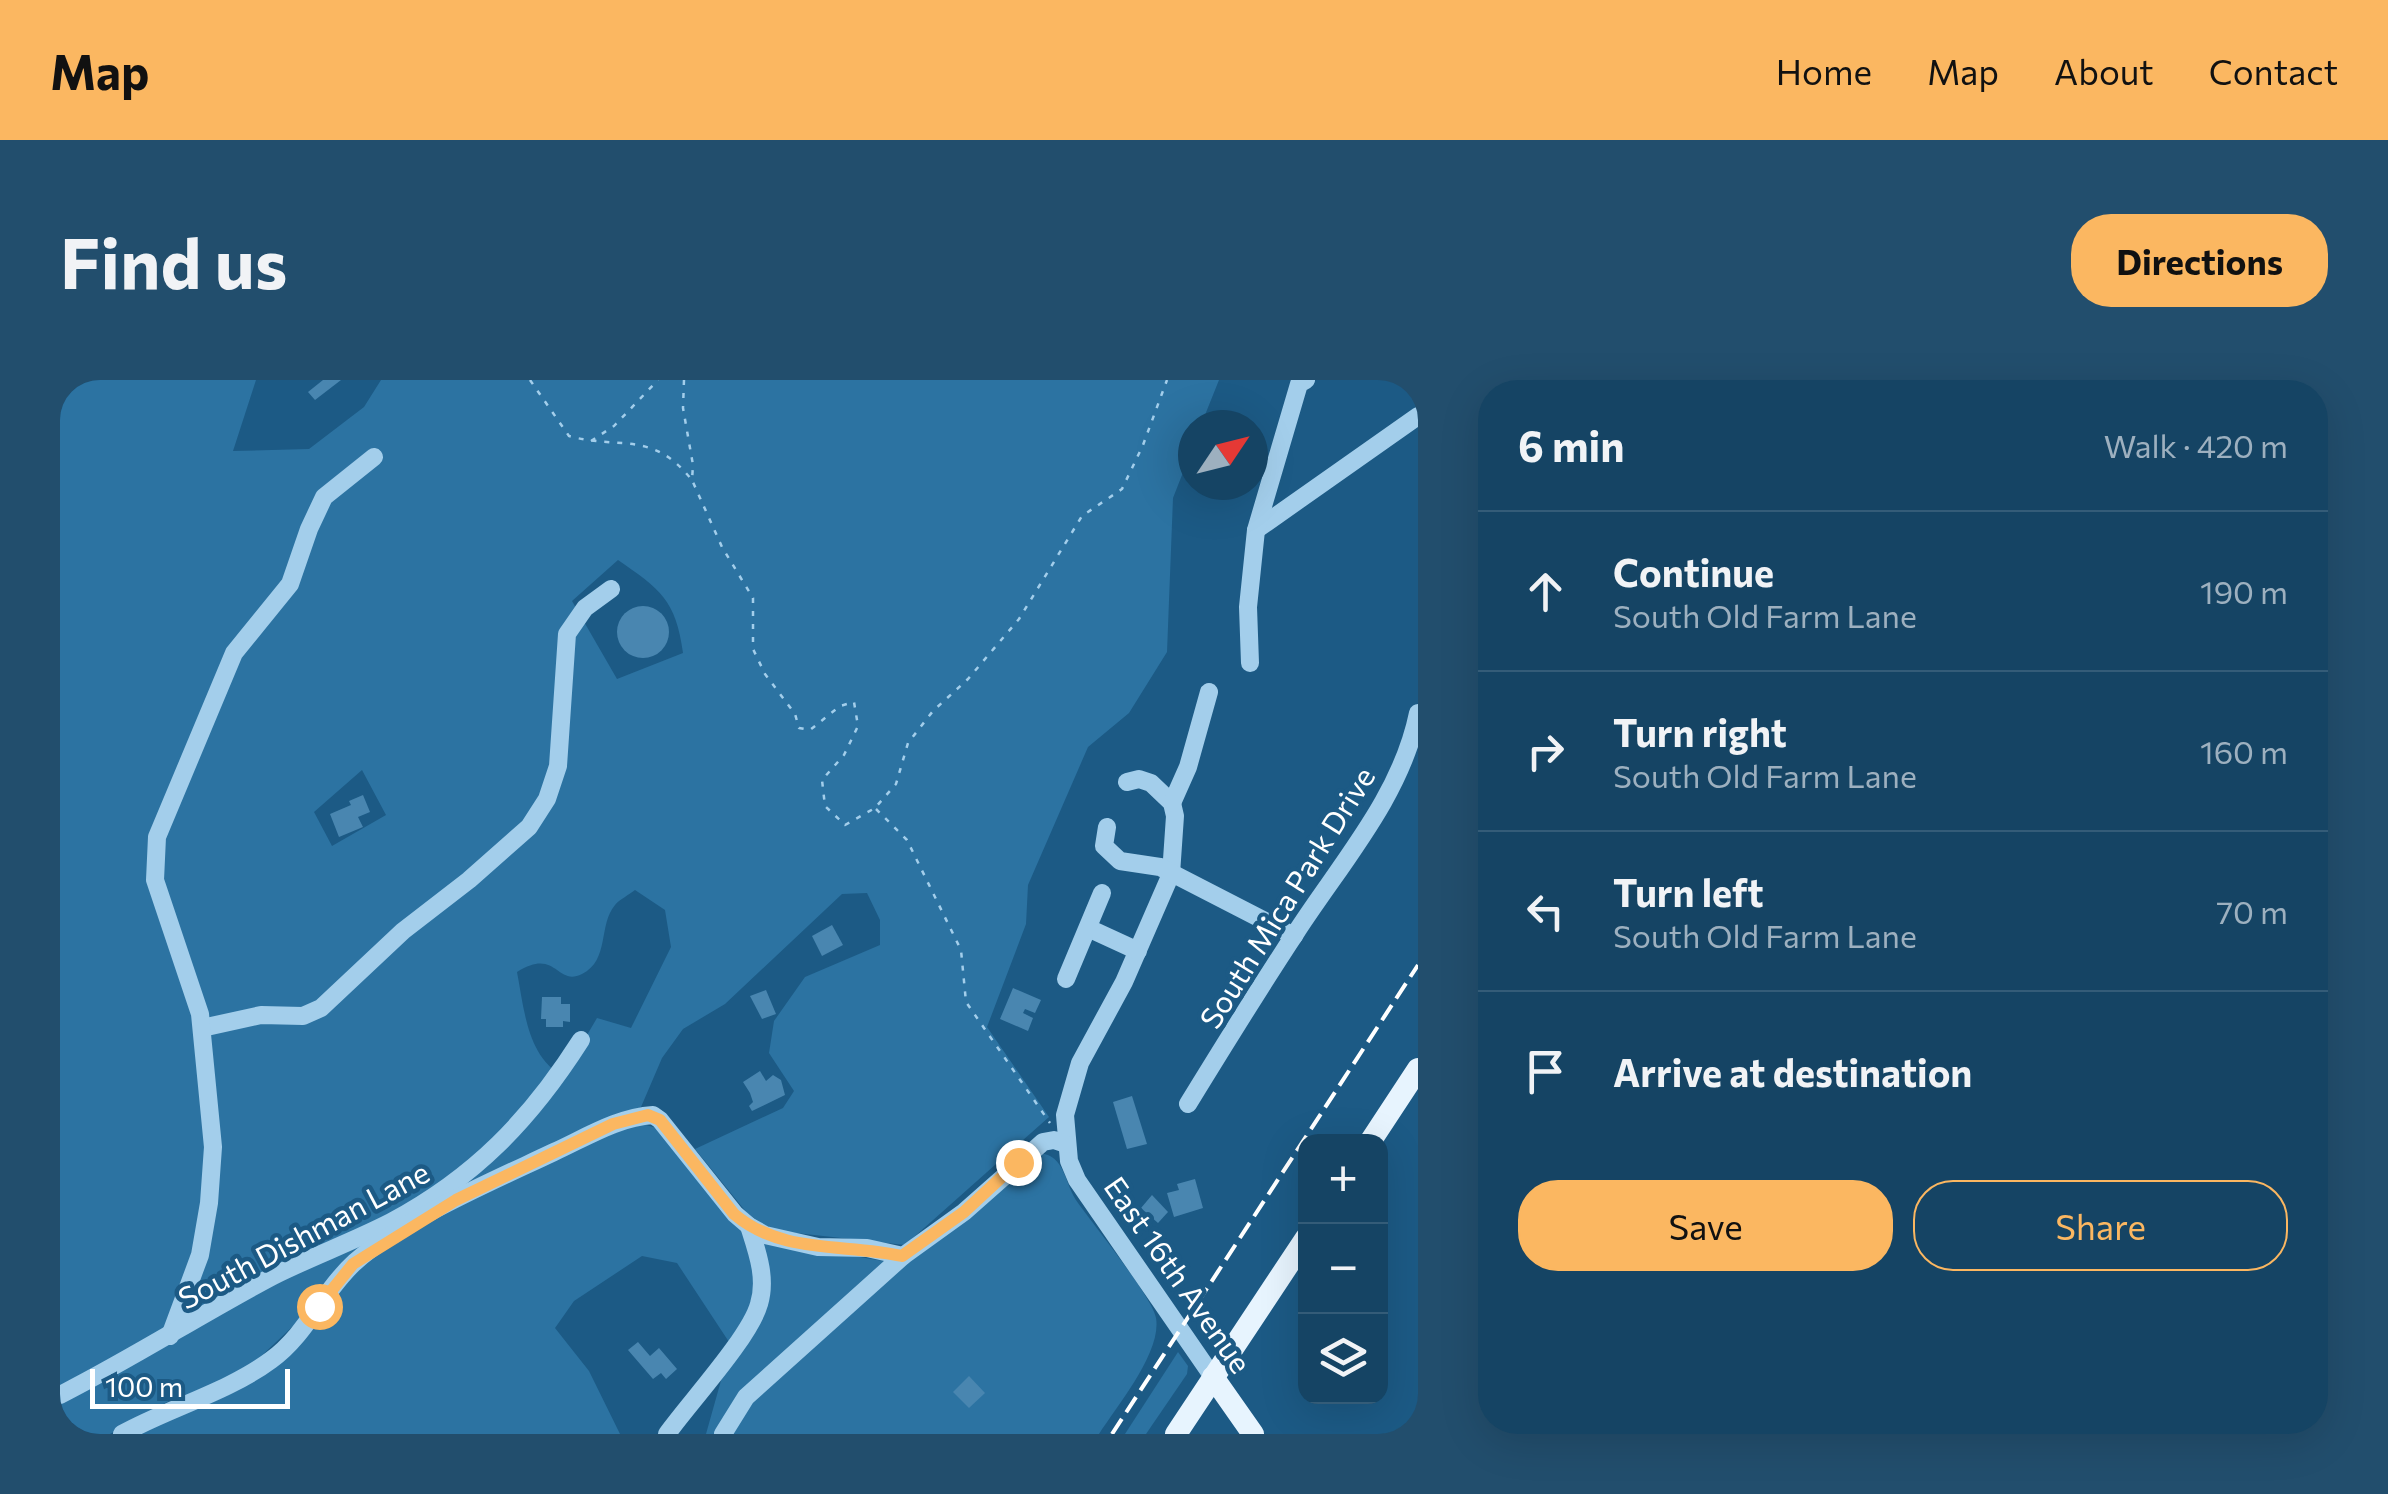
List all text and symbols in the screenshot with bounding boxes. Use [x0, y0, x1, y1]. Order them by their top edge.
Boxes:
text: Map [50, 41, 149, 100]
text: Home [1776, 49, 1872, 92]
text: Map [1927, 49, 1999, 92]
text: About [2054, 49, 2154, 92]
text: Contact [2209, 49, 2338, 92]
button: Directions [2071, 214, 2328, 307]
text: Find us [60, 218, 287, 303]
north arrow [1178, 410, 1268, 500]
text: 6 min [1518, 419, 1625, 471]
text: Walk · 420 m [2104, 425, 2288, 465]
text: Continue [1613, 548, 1774, 595]
icon: ahead [1518, 564, 1573, 619]
text: 190 m [2200, 571, 2288, 611]
text: South Old Farm Lane [1613, 595, 1917, 635]
text: Turn right [1613, 708, 1787, 755]
icon: right [1518, 724, 1573, 779]
text: 160 m [2200, 731, 2288, 771]
text: South Old Farm Lane [1613, 755, 1917, 795]
street label: South Mica Park Drive [1191, 759, 1381, 1035]
text: Turn left [1613, 868, 1764, 915]
icon: left [1518, 884, 1573, 939]
text: 70 m [2216, 891, 2288, 931]
text: South Old Farm Lane [1613, 915, 1917, 955]
icon: arrive [1518, 1044, 1573, 1099]
text: Arrive at destination [1613, 1048, 1972, 1095]
map controls [1298, 1134, 1388, 1404]
button: + [1298, 1134, 1388, 1224]
route end [996, 1140, 1042, 1186]
street label: South Dishman Lane [171, 1152, 435, 1316]
street label: East 16th Avenue [1097, 1169, 1261, 1379]
button: Save [1518, 1180, 1893, 1271]
button: Share [1913, 1180, 2288, 1271]
button: − [1298, 1224, 1388, 1314]
route start [297, 1284, 343, 1330]
button: layers [1298, 1314, 1388, 1404]
scale bar [90, 1364, 290, 1408]
text: 100 m [105, 1369, 183, 1403]

